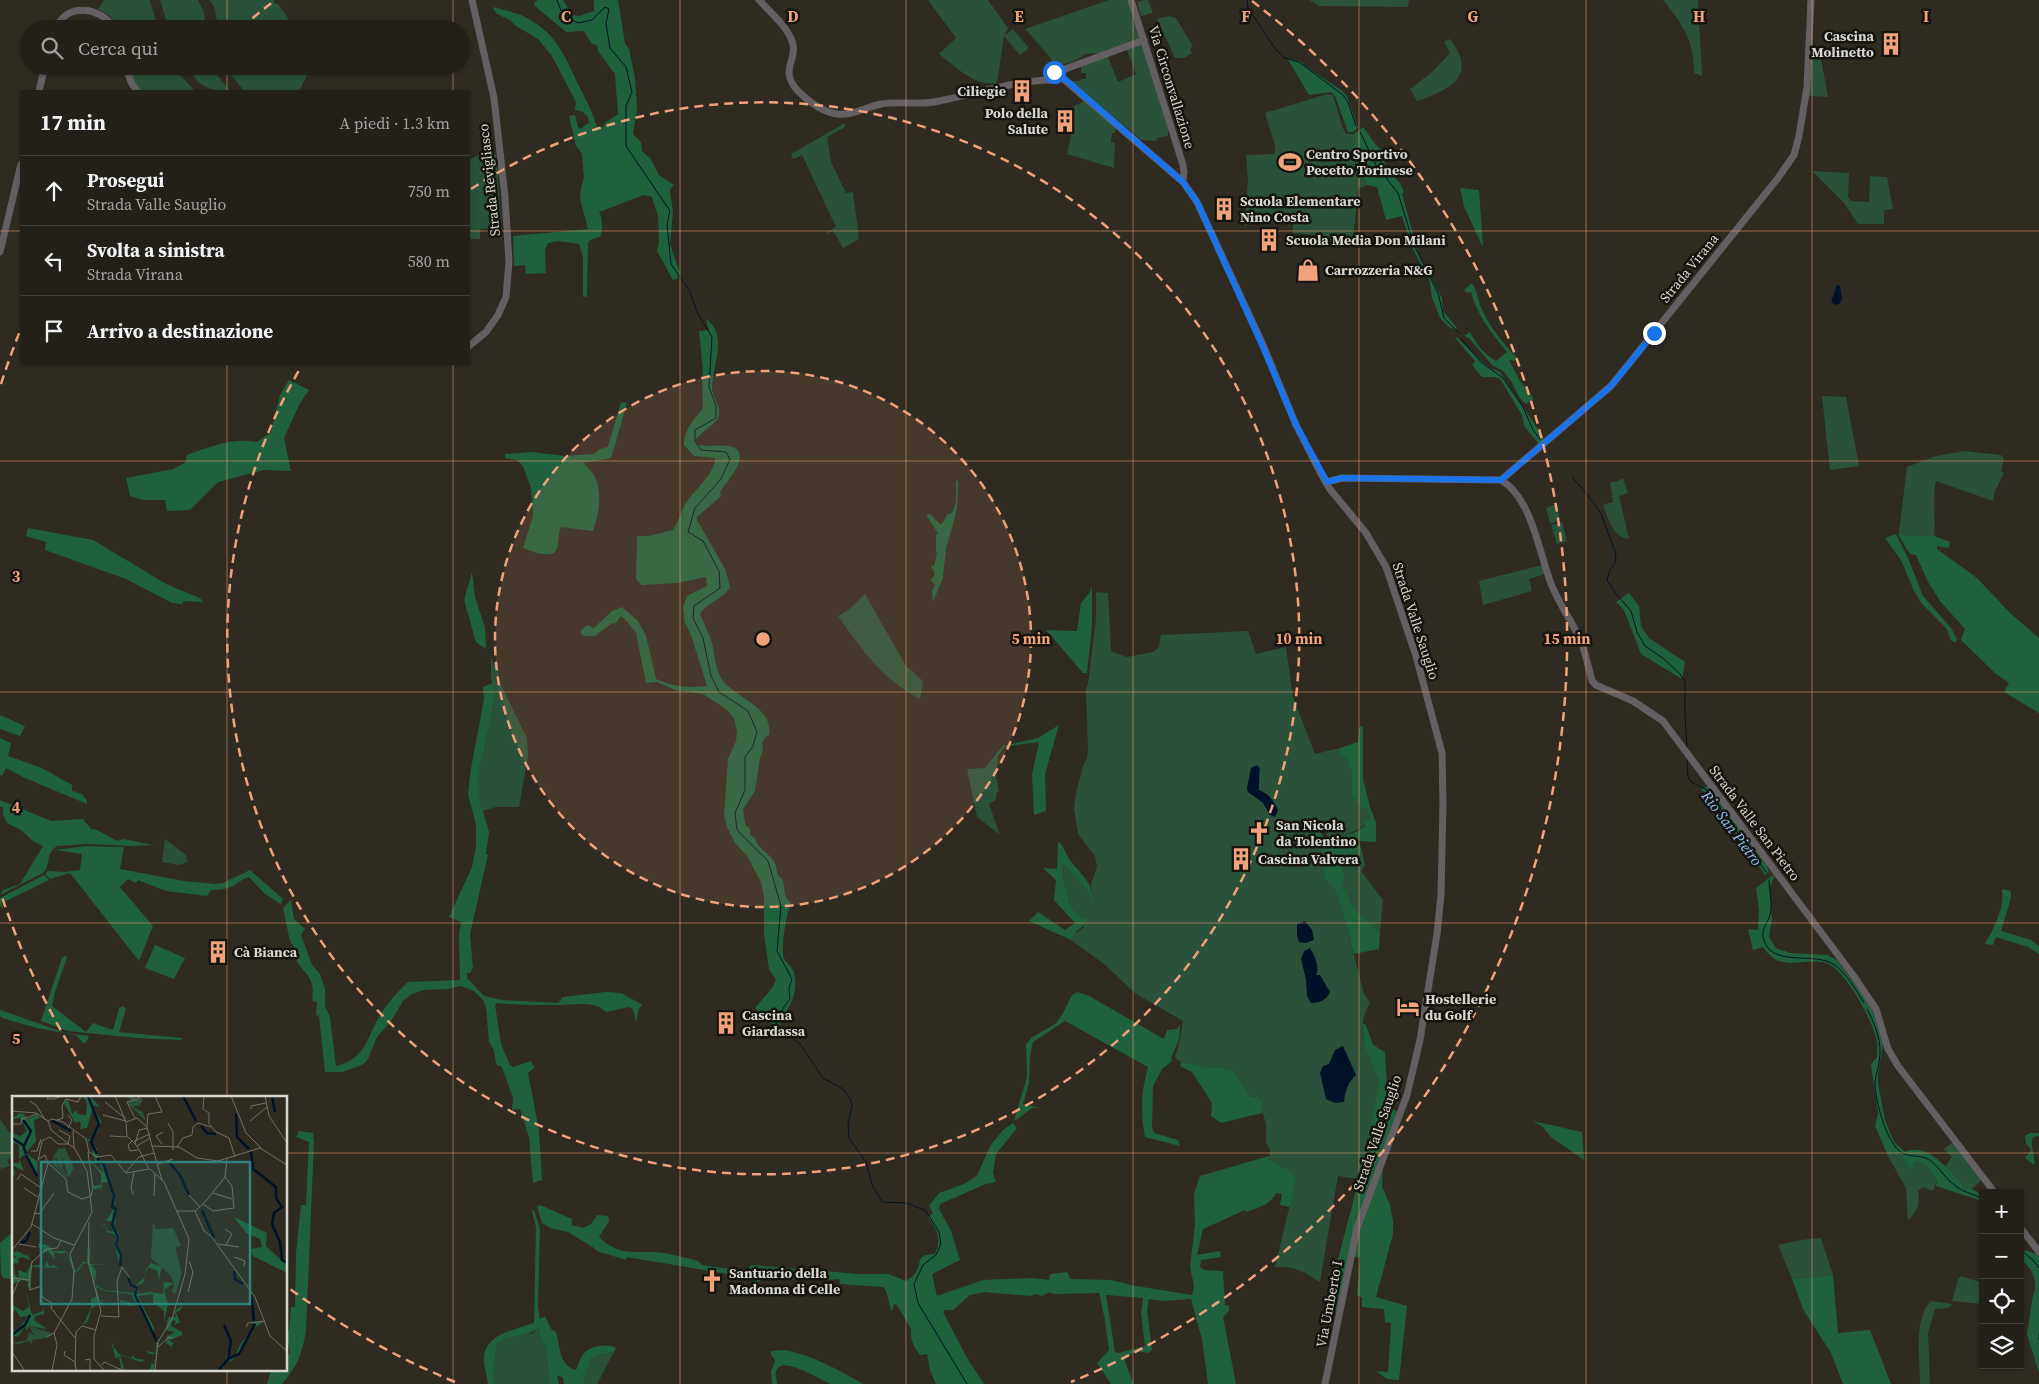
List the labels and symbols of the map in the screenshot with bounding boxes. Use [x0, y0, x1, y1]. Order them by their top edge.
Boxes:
text: C [561, 5, 571, 27]
text: D [787, 5, 799, 27]
text: E [1014, 5, 1024, 27]
text: F [1241, 5, 1251, 27]
text: G [1468, 5, 1479, 27]
text: H [1693, 5, 1705, 27]
text: I [1923, 5, 1929, 27]
street label: Via Circonvallazione [1144, 23, 1200, 151]
place label: Cascina Molinetto [1811, 26, 1875, 62]
building icon: Cascina Molinetto [1878, 31, 1904, 57]
route start [1043, 61, 1066, 84]
building icon: Ciliegie [1009, 78, 1035, 104]
place label: Ciliegie [957, 81, 1006, 101]
place label: Polo della Salute [985, 103, 1049, 139]
building icon: Polo della Salute [1052, 108, 1078, 134]
street label: Strada Revigliasco [473, 122, 505, 237]
place label: Centro Sportivo Pecetto Torinese [1306, 144, 1413, 180]
sports icon: Centro Sportivo Pecetto Torinese [1277, 149, 1303, 175]
place label: Scuola Elementare Nino Costa [1240, 191, 1360, 227]
building icon: Scuola Elementare Nino Costa [1211, 196, 1237, 222]
building icon: Scuola Media Don Milani [1256, 227, 1282, 253]
street label: Strada Virana [1655, 228, 1724, 307]
place label: Scuola Media Don Milani [1286, 230, 1446, 250]
shop icon: Carrozzeria N&G [1295, 257, 1321, 283]
place label: Carrozzeria N&G [1325, 260, 1433, 280]
route end [1643, 322, 1666, 345]
street label: Strada Valle Sauglio [1388, 560, 1444, 682]
text: 3 [12, 565, 21, 587]
text: 5 min [1012, 628, 1050, 649]
text: 10 min [1275, 628, 1323, 649]
text: 15 min [1543, 628, 1591, 649]
centre of rings [754, 630, 772, 648]
street label: Strada Valle San Pietro [1705, 761, 1805, 885]
water label: Rio San Pietro [1696, 785, 1767, 870]
text: 4 [12, 796, 21, 818]
place label: San Nicola da Tolentino [1276, 815, 1357, 851]
church icon: San Nicola da Tolentino [1246, 820, 1272, 846]
building icon: Cascina Valvera [1228, 846, 1254, 872]
place label: Cascina Valvera [1258, 849, 1359, 869]
building icon: Cà Bianca [205, 939, 231, 965]
place label: Cà Bianca [234, 942, 298, 962]
place label: Hostellerie du Golf [1425, 989, 1496, 1025]
hotel icon: Hostellerie du Golf [1395, 994, 1421, 1020]
place label: Cascina Giardassa [742, 1005, 806, 1041]
building icon: Cascina Giardassa [713, 1010, 739, 1036]
text: 5 [12, 1027, 21, 1049]
street label: Strada Valle Sauglio [1348, 1072, 1406, 1194]
inset map [12, 1096, 288, 1372]
street label: Via Umberto I [1311, 1259, 1347, 1349]
place label: Santuario della Madonna di Celle [729, 1263, 840, 1299]
church icon: Santuario della Madonna di Celle [699, 1268, 725, 1294]

